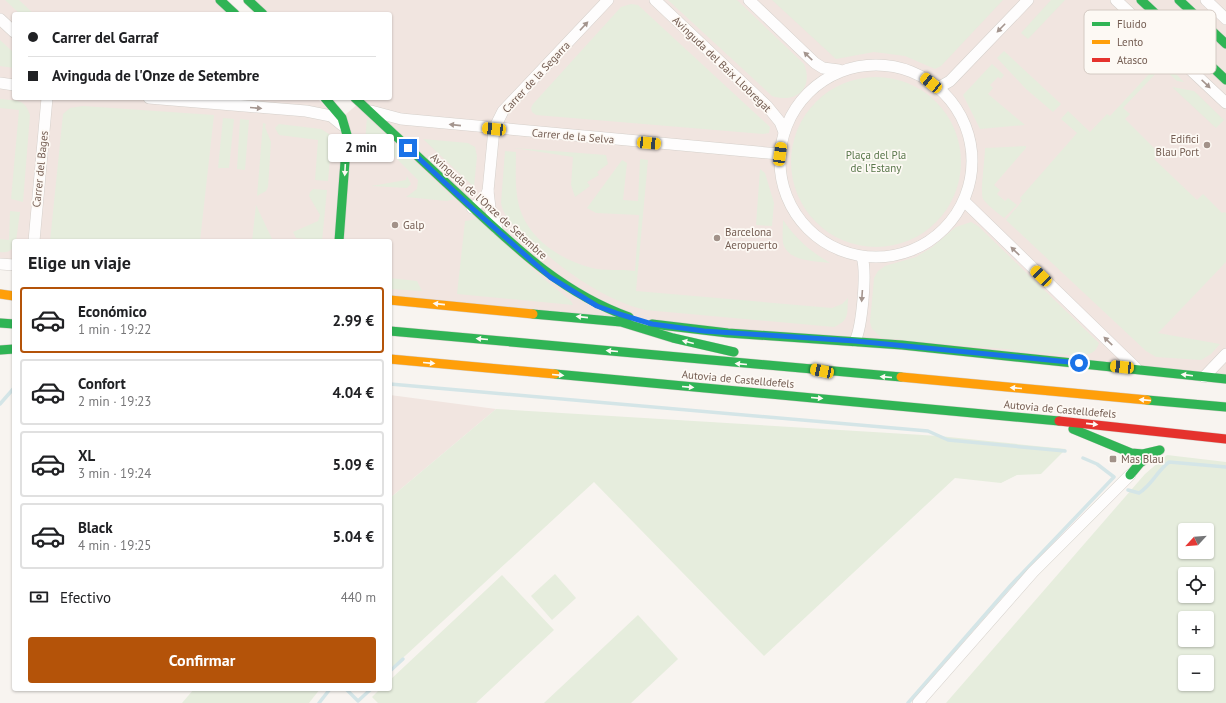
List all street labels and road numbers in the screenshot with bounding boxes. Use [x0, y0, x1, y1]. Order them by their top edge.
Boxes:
street label: Avinguda del Baix Llobregat [670, 13, 775, 115]
street label: Carrer de la Segarra [499, 38, 573, 116]
street label: Carrer de la Selva [531, 125, 615, 147]
street label: Carrer del Bages [29, 130, 51, 208]
street label: Avinguda de l'Onze de Setembre [428, 150, 551, 262]
street label: Autovia de Castelldefels [681, 367, 795, 391]
street label: Autovia de Castelldefels [1003, 397, 1117, 421]

